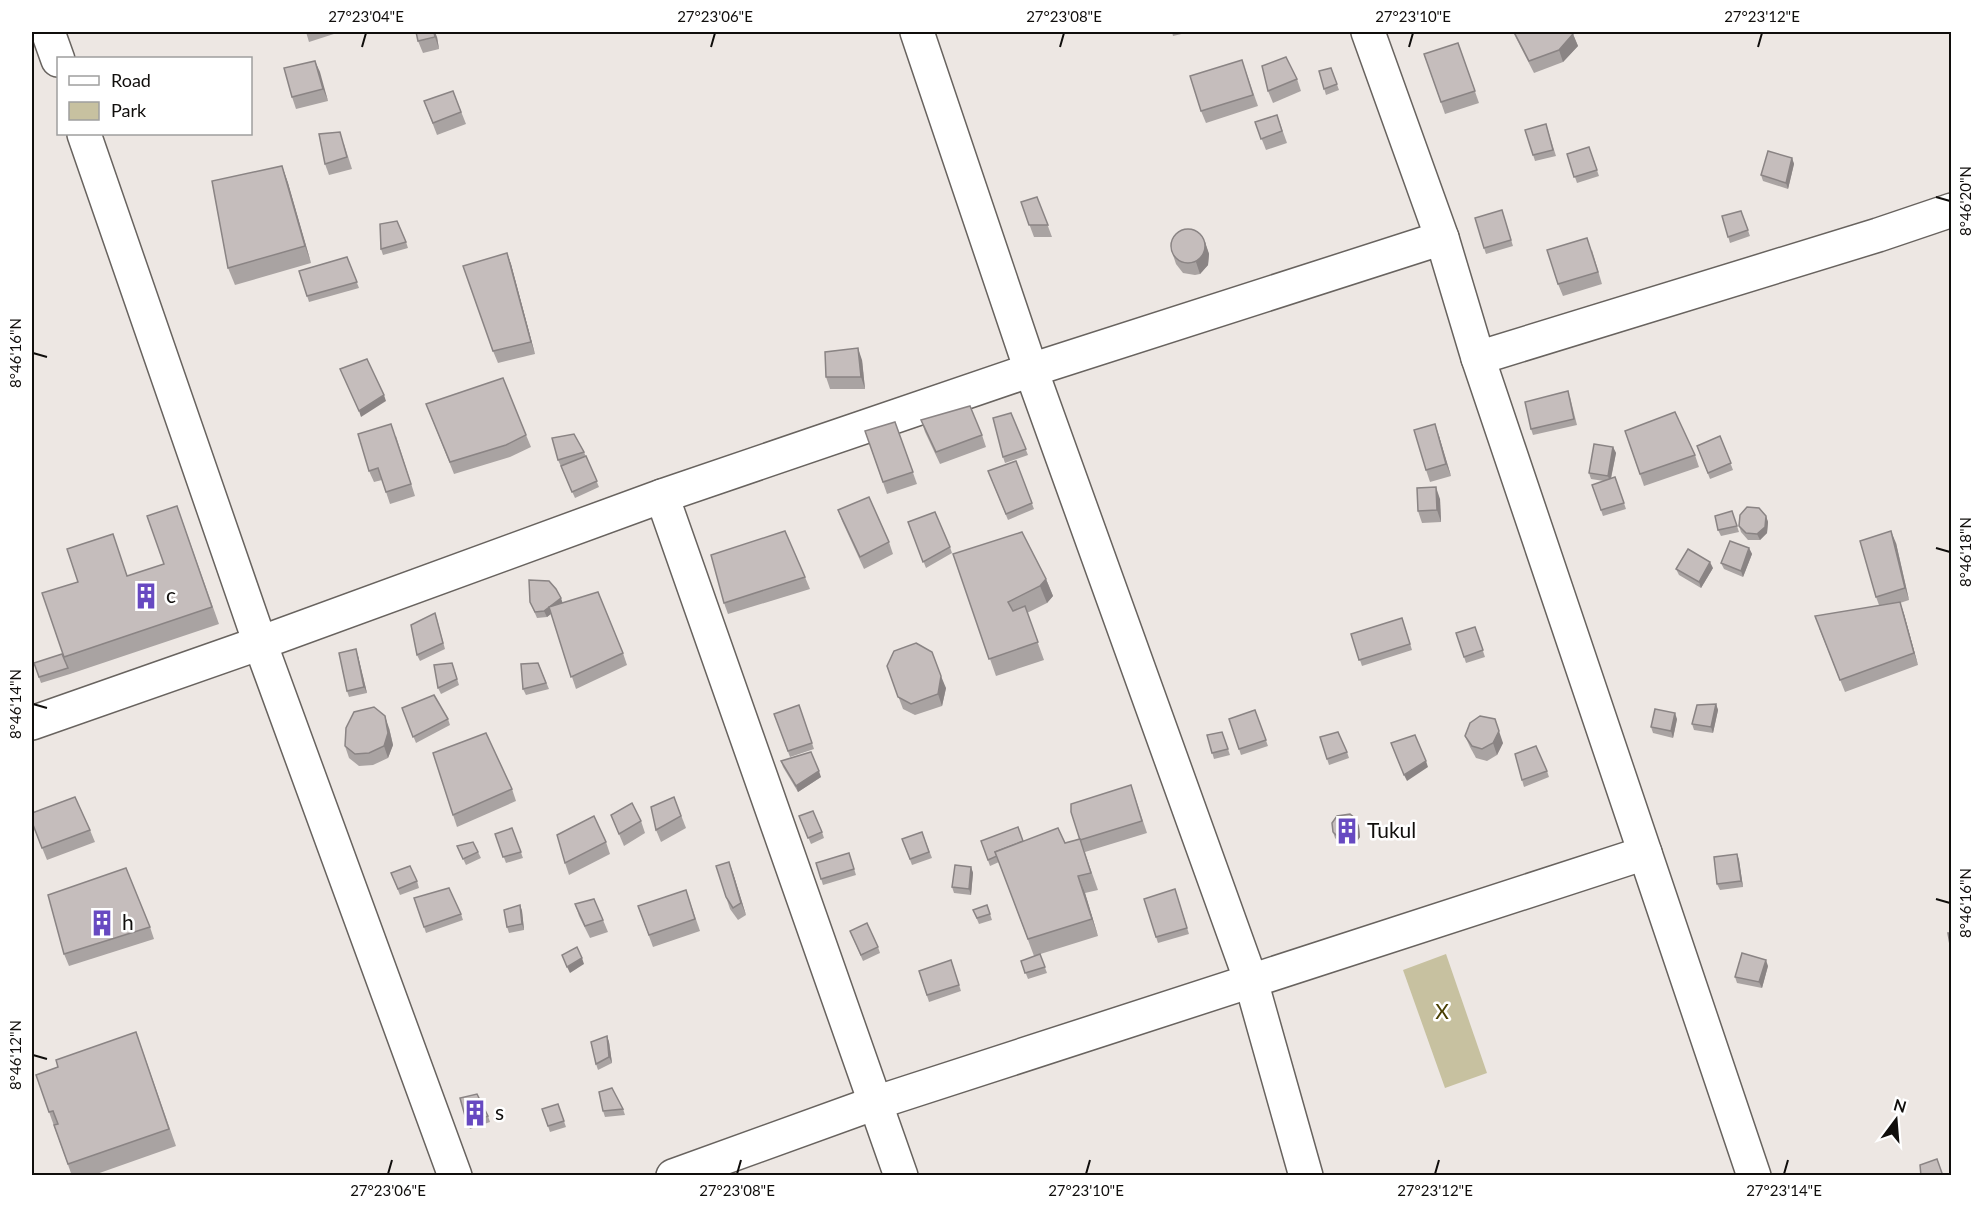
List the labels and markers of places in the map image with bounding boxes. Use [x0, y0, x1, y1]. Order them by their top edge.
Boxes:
building icon: c [131, 581, 161, 611]
place label: c [166, 582, 176, 607]
building icon: Tukul [1332, 816, 1362, 846]
place label: Tukul [1367, 817, 1416, 842]
building icon: h [87, 908, 117, 938]
place label: h [122, 909, 134, 934]
building icon: s [460, 1098, 490, 1128]
place label: s [495, 1099, 504, 1124]

